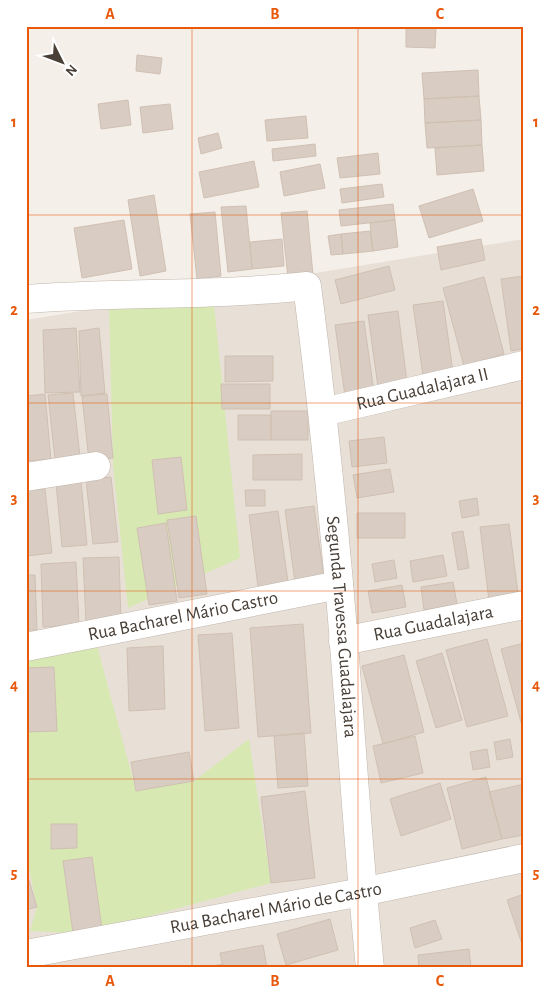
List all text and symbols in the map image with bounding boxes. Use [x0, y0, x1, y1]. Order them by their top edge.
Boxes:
text: A [105, 6, 115, 22]
text: B [270, 6, 280, 22]
text: C [436, 6, 445, 22]
north arrow [38, 38, 88, 88]
text: N [62, 62, 79, 78]
text: 1 [11, 114, 17, 130]
text: 1 [533, 114, 539, 130]
text: 2 [10, 302, 18, 318]
text: 2 [532, 302, 540, 318]
street label: Rua Guadalajara II [354, 364, 490, 413]
text: 3 [11, 490, 18, 506]
text: 3 [533, 490, 540, 506]
street label: Segunda Travessa Guadalajara [323, 515, 360, 739]
street label: Rua Bacharel Mário Castro [86, 588, 280, 644]
street label: Rua Guadalajara [372, 602, 495, 644]
text: 4 [10, 677, 18, 693]
text: 4 [532, 677, 540, 693]
text: 5 [11, 865, 18, 881]
text: 5 [533, 865, 540, 881]
street label: Rua Bacharel Mário de Castro [168, 879, 383, 937]
text: A [105, 973, 115, 989]
text: B [270, 973, 280, 989]
text: C [436, 973, 445, 989]

